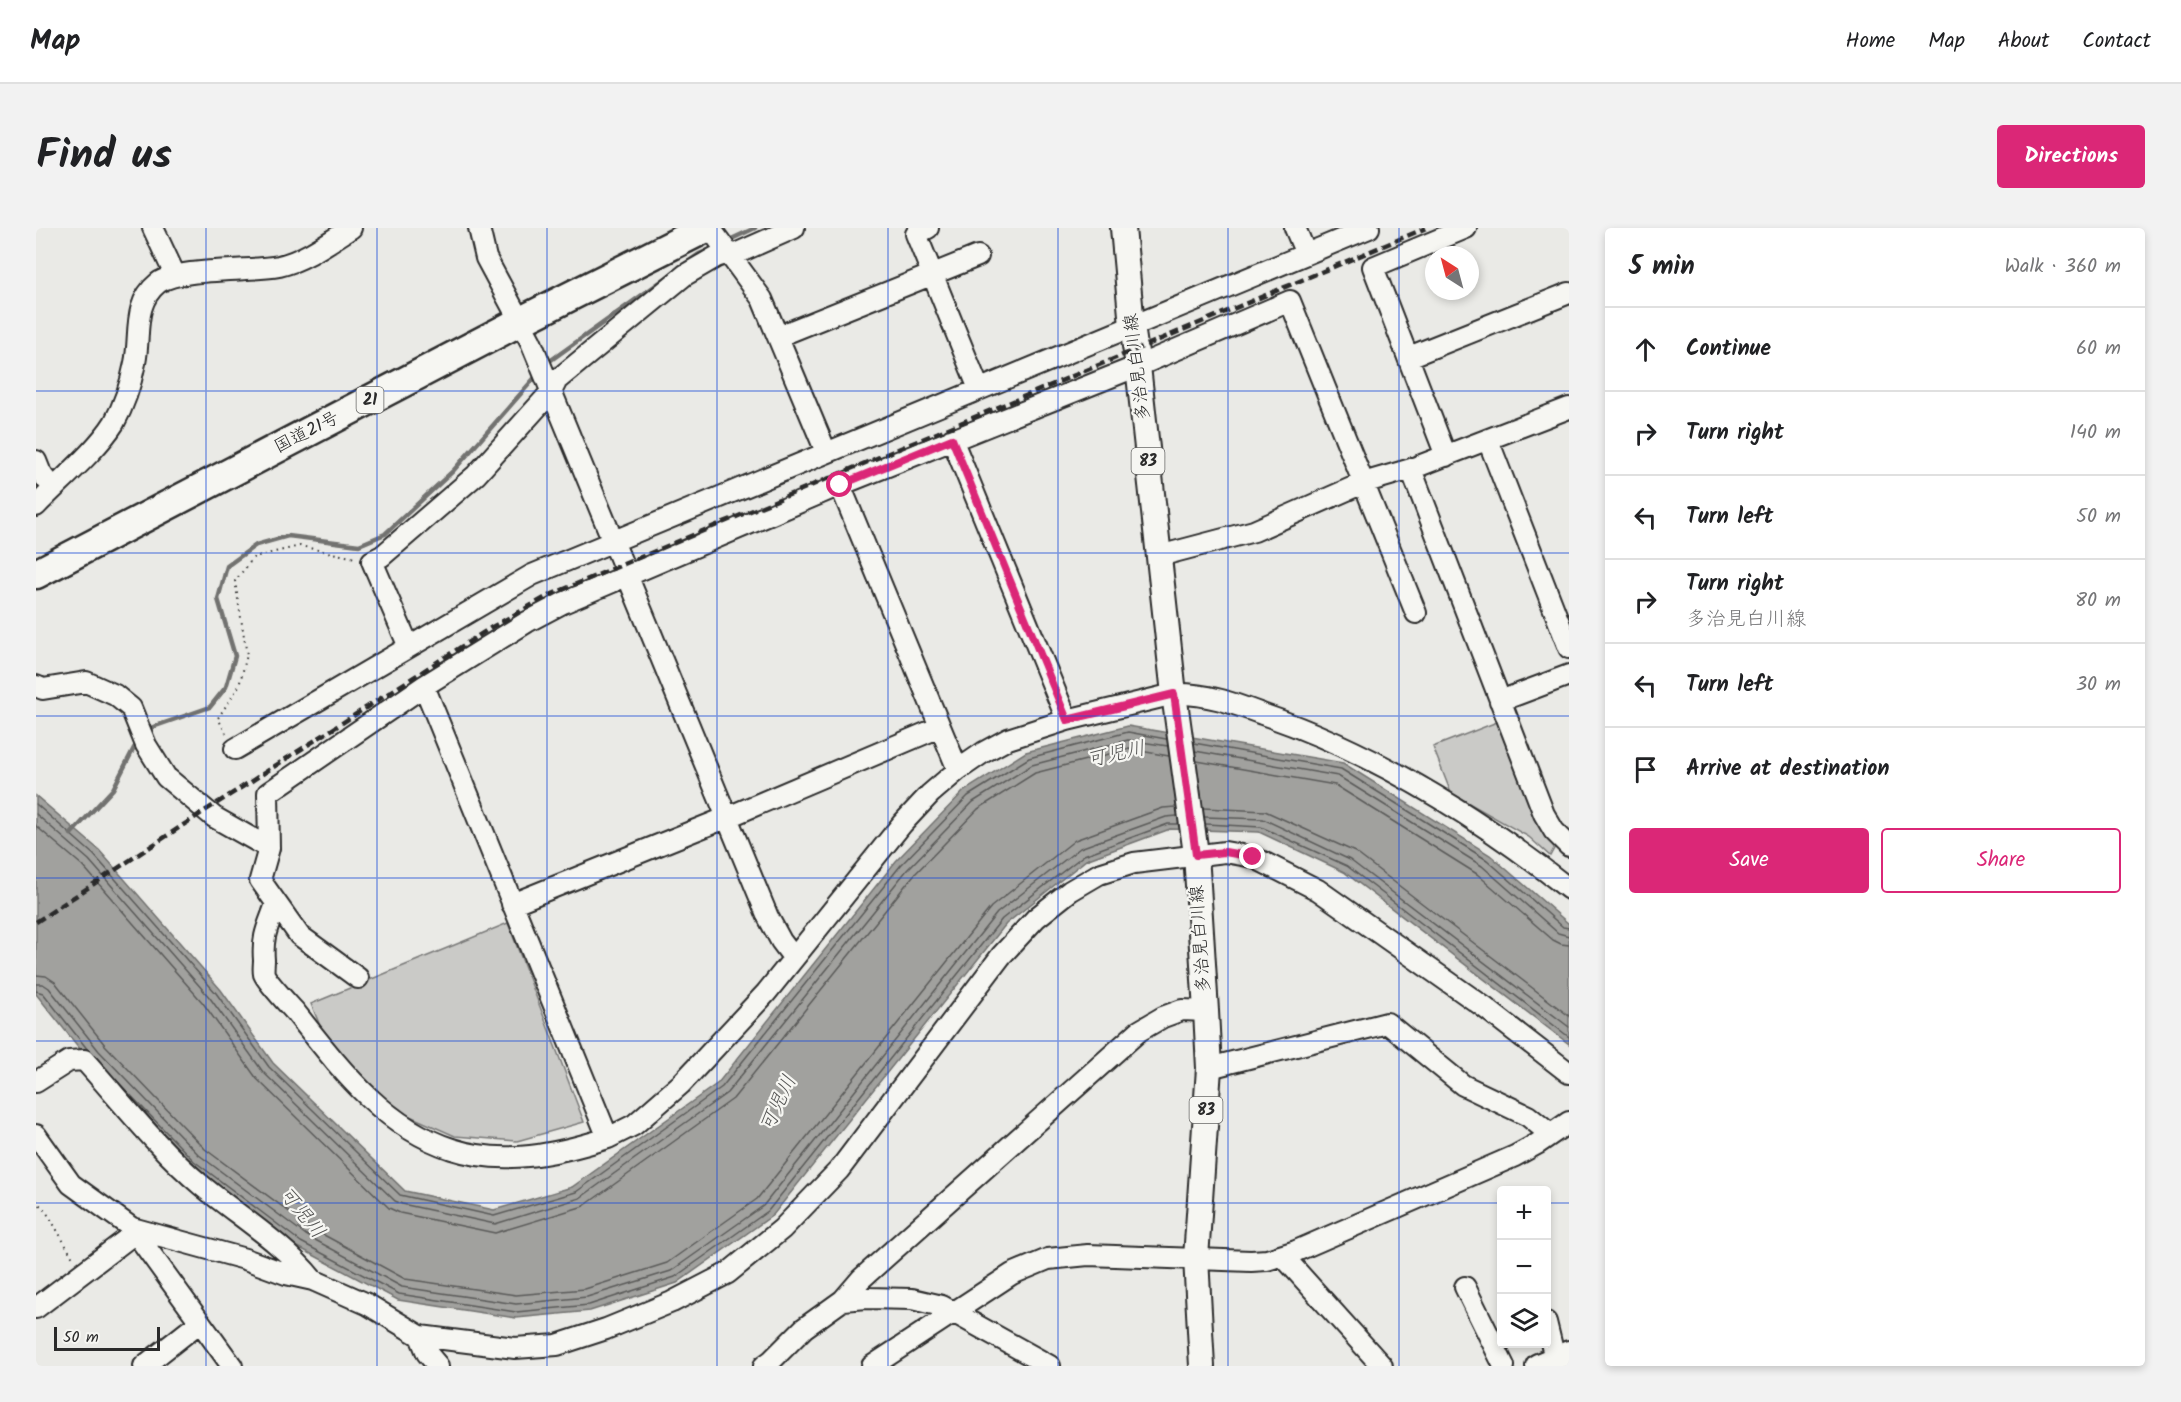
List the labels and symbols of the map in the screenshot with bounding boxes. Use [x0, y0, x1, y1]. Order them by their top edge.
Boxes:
north arrow [1425, 246, 1479, 300]
street label: 多治見白川線 [1117, 312, 1159, 422]
road number: 21 [356, 387, 384, 413]
street label: 国道21号 [269, 404, 345, 462]
road number: 83 [1132, 448, 1164, 474]
route start [826, 471, 852, 497]
water label: 可児川 [1083, 733, 1149, 777]
route end [1239, 843, 1265, 869]
street label: 多治見白川線 [1183, 884, 1219, 994]
water label: 可児川 [752, 1070, 806, 1138]
road number: 83 [1190, 1097, 1222, 1123]
water label: 可児川 [270, 1180, 332, 1246]
scale bar [54, 1324, 160, 1352]

